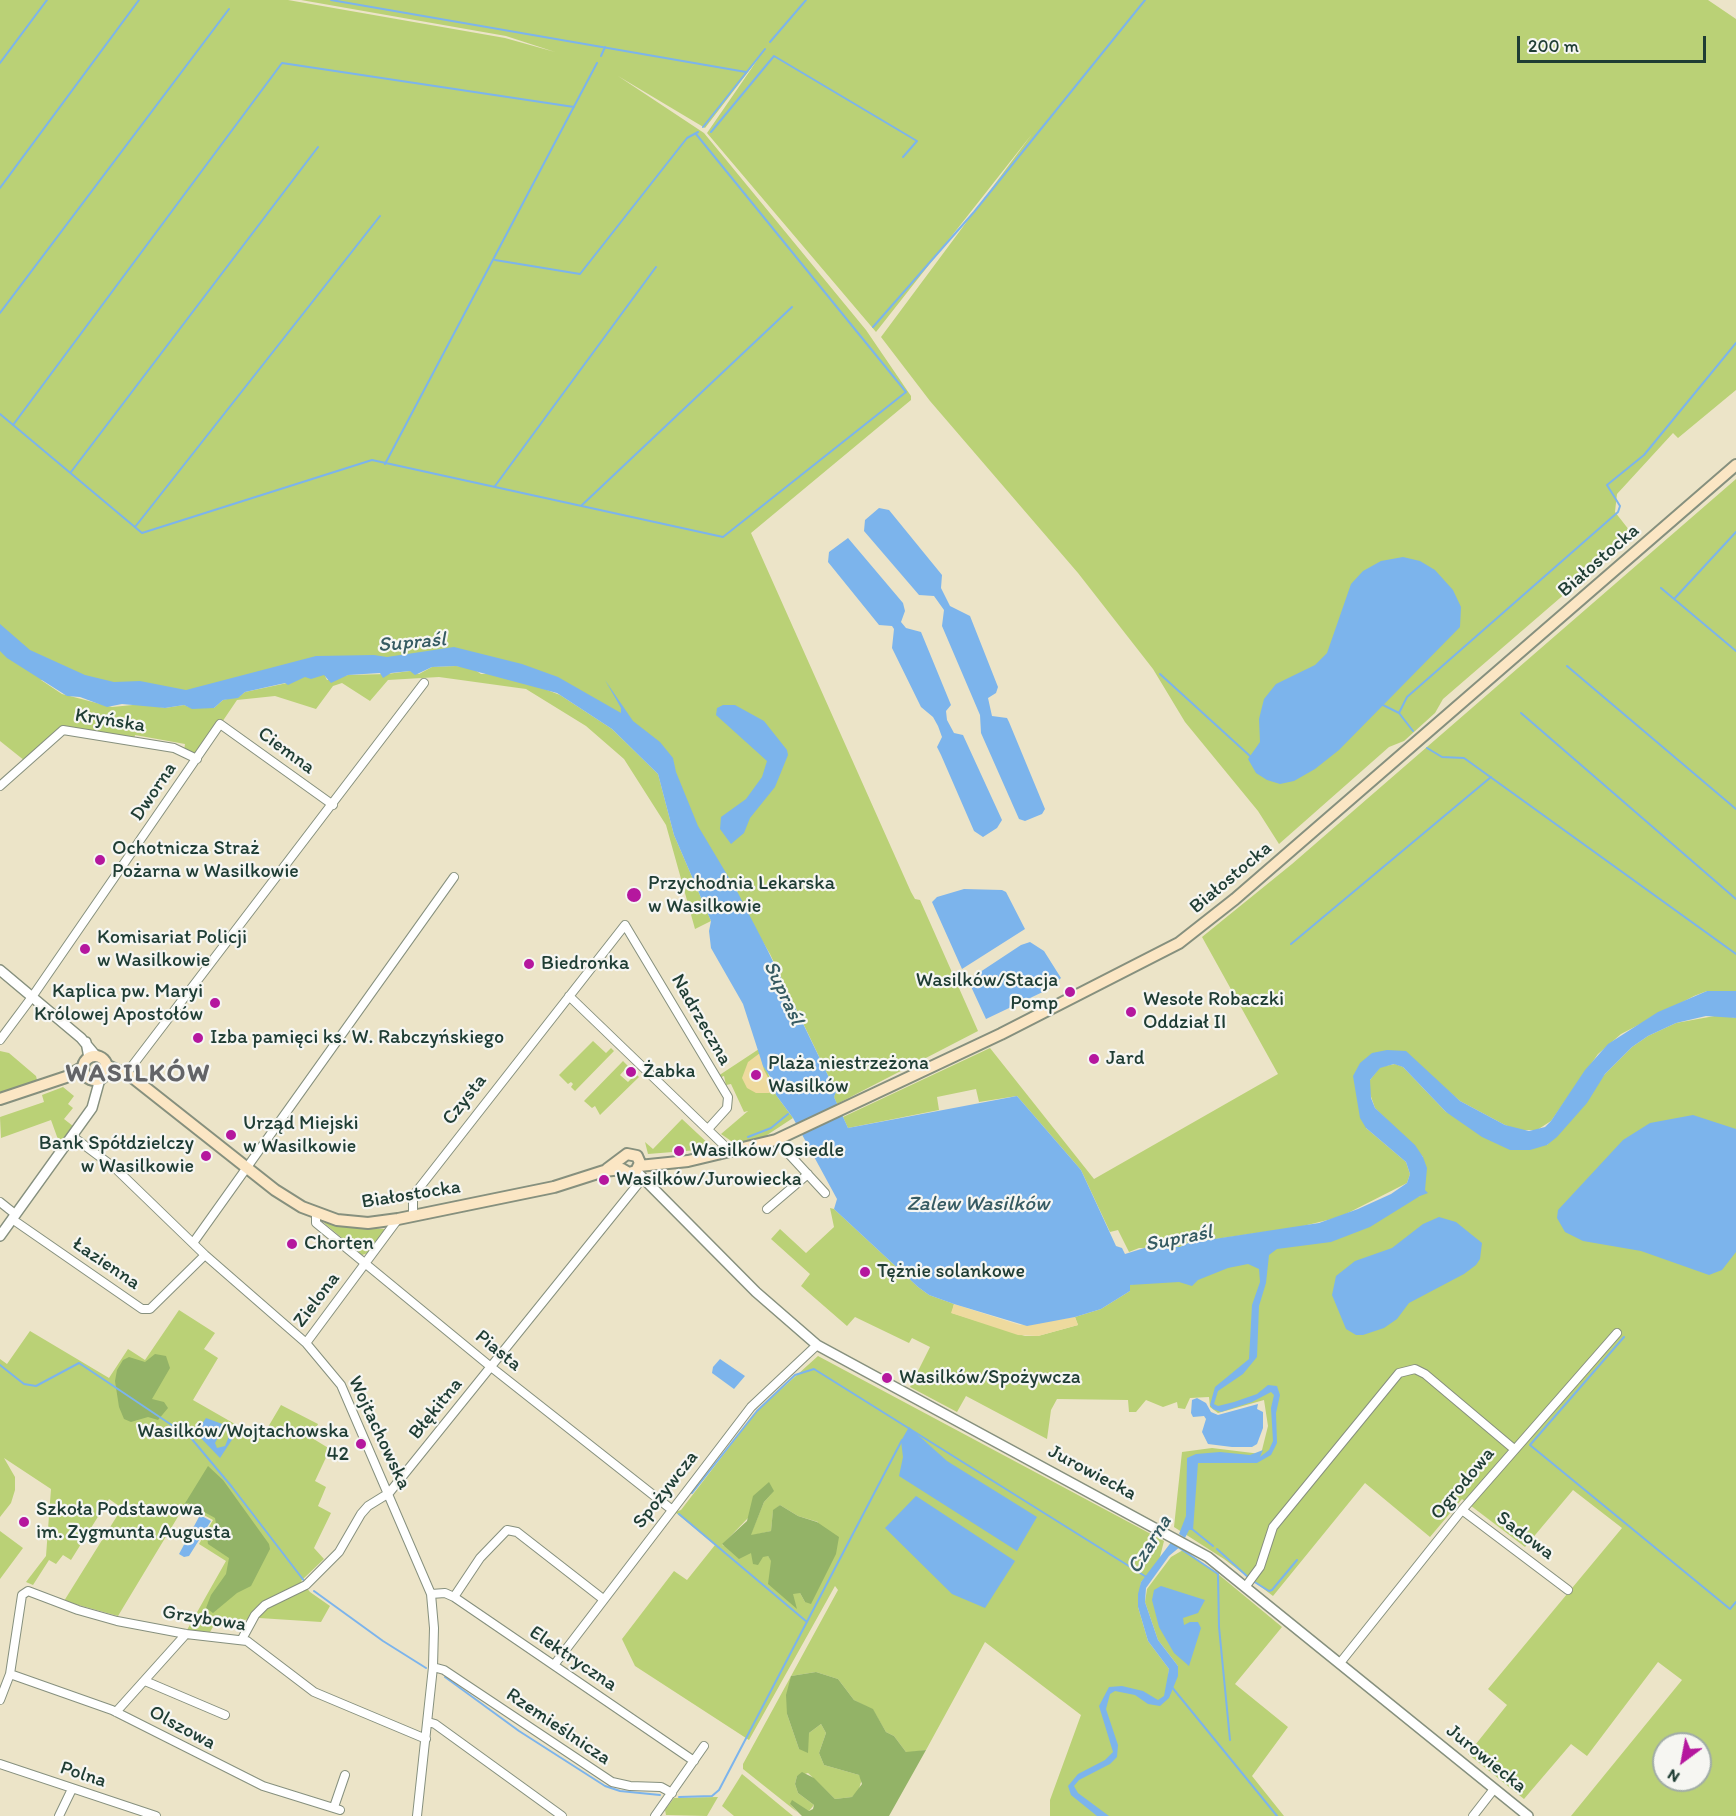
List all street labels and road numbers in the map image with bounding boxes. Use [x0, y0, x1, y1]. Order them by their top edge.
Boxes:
street label: Białostocka [1553, 519, 1645, 603]
street label: Kryńska [73, 704, 147, 738]
street label: Ciemna [253, 722, 319, 780]
street label: Dworna [126, 758, 182, 826]
street label: Białostocka [1185, 837, 1277, 919]
street label: Nadrzeczna [665, 970, 737, 1070]
street label: Czysta [438, 1070, 492, 1130]
street label: Białostocka [360, 1175, 462, 1215]
street label: Łazienna [67, 1232, 145, 1296]
street label: Zielona [288, 1268, 346, 1332]
street label: Piasta [470, 1325, 526, 1377]
street label: Wojtachowska [342, 1372, 416, 1494]
street label: Błękitna [404, 1373, 468, 1445]
street label: Jurowiecka [1044, 1440, 1140, 1506]
street label: Ogrodowa [1426, 1443, 1500, 1525]
street label: Spożywcza [628, 1446, 704, 1534]
street label: Sadowa [1491, 1506, 1559, 1566]
street label: Grzybowa [160, 1601, 248, 1637]
street label: Elektryczna [524, 1621, 622, 1697]
street label: Rzemieślnicza [501, 1683, 615, 1771]
street label: Olszowa [145, 1700, 219, 1756]
street label: Jurowiecka [1441, 1719, 1531, 1799]
street label: Polna [57, 1756, 109, 1794]

